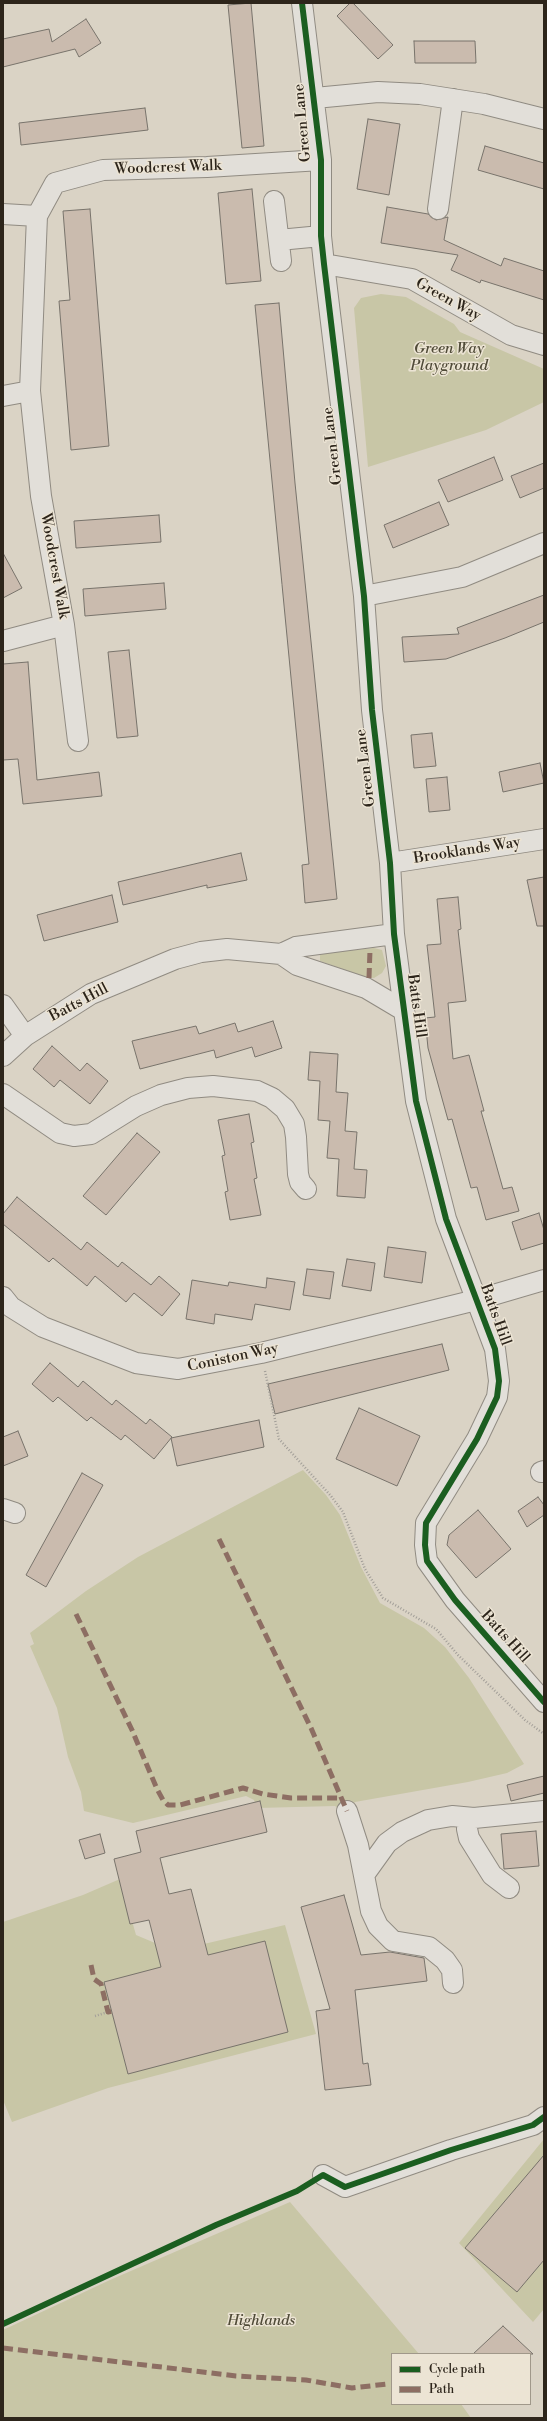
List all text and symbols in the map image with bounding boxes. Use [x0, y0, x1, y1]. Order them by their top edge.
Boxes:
street label: Green Lane [291, 83, 315, 163]
street label: Woodcrest Walk [114, 157, 222, 179]
street label: Green Way [412, 275, 484, 325]
park label: Green Way Playground [410, 340, 488, 375]
street label: Green Lane [319, 406, 347, 486]
street label: Woodcrest Walk [36, 512, 72, 620]
street label: Green Lane [352, 728, 380, 808]
street label: Brooklands Way [412, 834, 522, 868]
street label: Batts Hill [403, 973, 429, 1039]
street label: Batts Hill [46, 980, 112, 1026]
street label: Batts Hill [476, 1282, 514, 1348]
street label: Coniston Way [186, 1340, 280, 1376]
street label: Batts Hill [477, 1607, 533, 1667]
park label: Highlands [227, 2312, 295, 2330]
legend [391, 2353, 531, 2405]
text: Cycle path [429, 2362, 485, 2377]
text: Path [429, 2382, 454, 2397]

